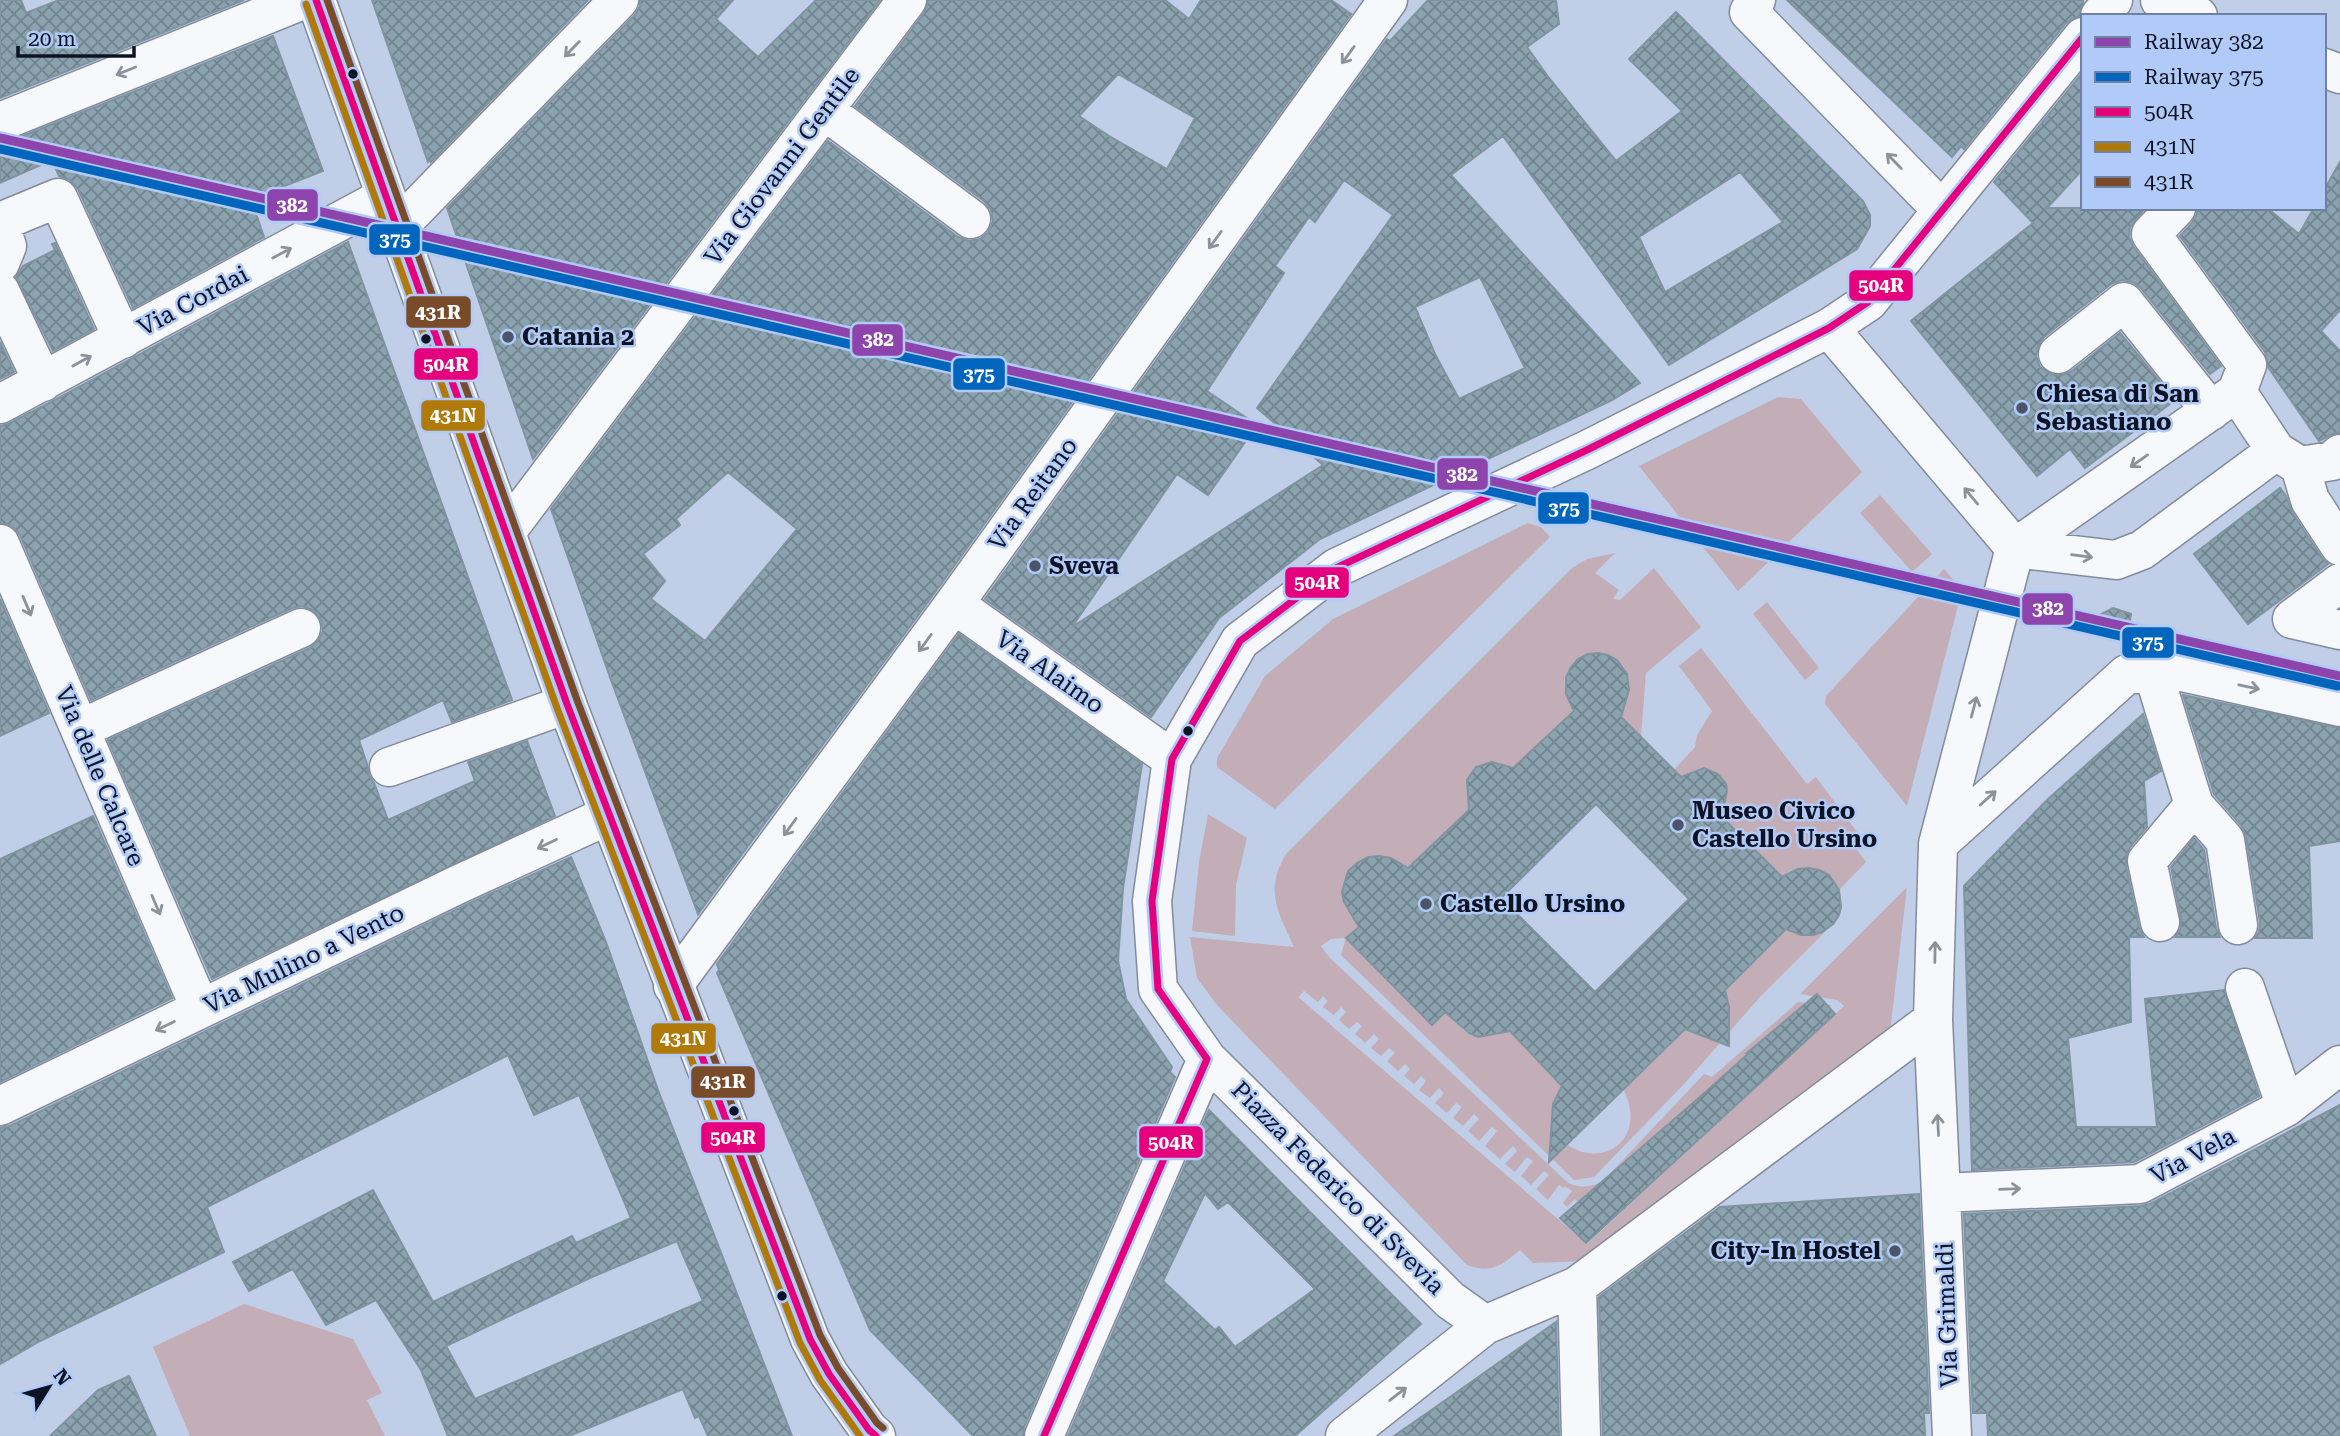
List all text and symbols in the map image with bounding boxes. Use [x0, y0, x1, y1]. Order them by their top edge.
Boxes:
scale bar [18, 14, 133, 58]
legend [2081, 14, 2326, 210]
text: 20 m [28, 27, 76, 51]
text: Railway 382 [2144, 30, 2264, 54]
one-way arrow [563, 40, 580, 57]
one-way arrow [1340, 45, 1355, 64]
street label: Via Giovanni Gentile [699, 62, 865, 270]
one-way arrow [116, 65, 138, 78]
text: Railway 375 [2144, 65, 2264, 89]
unlabelled marker [346, 67, 360, 81]
text: 504R [2144, 100, 2194, 124]
text: 431N [2144, 135, 2196, 159]
one-way arrow [1886, 153, 1903, 170]
text: 431R [2144, 170, 2194, 194]
line badge: 382 [266, 188, 319, 222]
text: 382 [276, 194, 308, 217]
line badge: 375 [368, 223, 421, 256]
text: 375 [379, 228, 411, 251]
one-way arrow [1208, 230, 1222, 249]
one-way arrow [271, 245, 292, 259]
street label: Via Cordai [133, 260, 253, 342]
line badge: 504R [1848, 269, 1914, 302]
text: 504R [1858, 274, 1904, 297]
line badge: 431R [405, 295, 472, 329]
text: 431R [415, 301, 461, 324]
place label: Catania 2 [522, 323, 634, 351]
line badge: 382 [851, 323, 904, 357]
text: 382 [862, 328, 894, 351]
marker: Catania 2 [500, 329, 516, 345]
unlabelled marker [419, 332, 433, 346]
line badge: 504R [413, 347, 479, 381]
text: 504R [423, 353, 469, 376]
one-way arrow [71, 354, 92, 367]
line badge: 375 [952, 357, 1006, 391]
text: 375 [963, 363, 995, 386]
place label: Chiesa di San Sebastiano [2036, 380, 2199, 436]
line badge: 431N [420, 399, 486, 432]
marker: Chiesa di San Sebastiano [2014, 400, 2030, 416]
text: 431N [430, 404, 477, 427]
street label: Via Reitano [983, 432, 1083, 556]
one-way arrow [2130, 454, 2149, 468]
line badge: 382 [1436, 457, 1489, 491]
text: 382 [1446, 463, 1478, 486]
one-way arrow [1963, 487, 1979, 505]
line badge: 375 [1537, 491, 1590, 525]
text: 375 [1548, 497, 1580, 520]
one-way arrow [2071, 550, 2093, 563]
place label: Sveva [1049, 552, 1119, 580]
marker: Sveva [1027, 558, 1043, 574]
line badge: 504R [1284, 566, 1350, 599]
text: 504R [1294, 571, 1340, 594]
line badge: 382 [2021, 592, 2074, 626]
one-way arrow [21, 595, 34, 617]
text: 382 [2032, 597, 2064, 620]
street label: Via Alaimo [991, 625, 1109, 719]
line badge: 375 [2121, 626, 2175, 659]
text: 375 [2132, 631, 2164, 654]
one-way arrow [918, 633, 932, 652]
one-way arrow [2237, 681, 2260, 695]
street label: Via delle Calcare [49, 682, 151, 870]
one-way arrow [1968, 696, 1981, 719]
unlabelled marker [1181, 724, 1195, 738]
one-way arrow [1979, 790, 1997, 806]
place label: Museo Civico Castello Ursino [1692, 797, 1877, 853]
one-way arrow [783, 817, 798, 836]
marker: Museo Civico Castello Ursino [1670, 817, 1686, 833]
one-way arrow [537, 838, 558, 851]
place label: Castello Ursino [1440, 890, 1625, 918]
one-way arrow [150, 894, 163, 915]
marker: Castello Ursino [1418, 896, 1434, 912]
street label: Via Mulino a Vento [199, 898, 409, 1020]
one-way arrow [1928, 941, 1942, 964]
one-way arrow [155, 1019, 176, 1033]
line badge: 431N [650, 1022, 717, 1055]
text: 431N [660, 1027, 707, 1050]
line badge: 431R [690, 1065, 756, 1099]
text: 431R [700, 1070, 746, 1093]
street label: Piazza Federico di Svevia [1226, 1076, 1450, 1300]
unlabelled marker [727, 1104, 741, 1118]
one-way arrow [1932, 1114, 1945, 1137]
line badge: 504R [700, 1121, 766, 1154]
street label: Via Vela [2146, 1122, 2240, 1190]
line badge: 504R [1138, 1125, 1204, 1159]
text: 504R [710, 1126, 756, 1149]
text: 504R [1148, 1131, 1194, 1154]
one-way arrow [1998, 1183, 2021, 1196]
place label: City-In Hostel [1711, 1237, 1881, 1265]
street label: Via Grimaldi [1930, 1242, 1964, 1388]
marker: City-In Hostel [1887, 1243, 1903, 1259]
unlabelled marker [775, 1289, 789, 1303]
north arrow [14, 1352, 84, 1422]
text: N [49, 1364, 76, 1390]
one-way arrow [1388, 1387, 1407, 1402]

